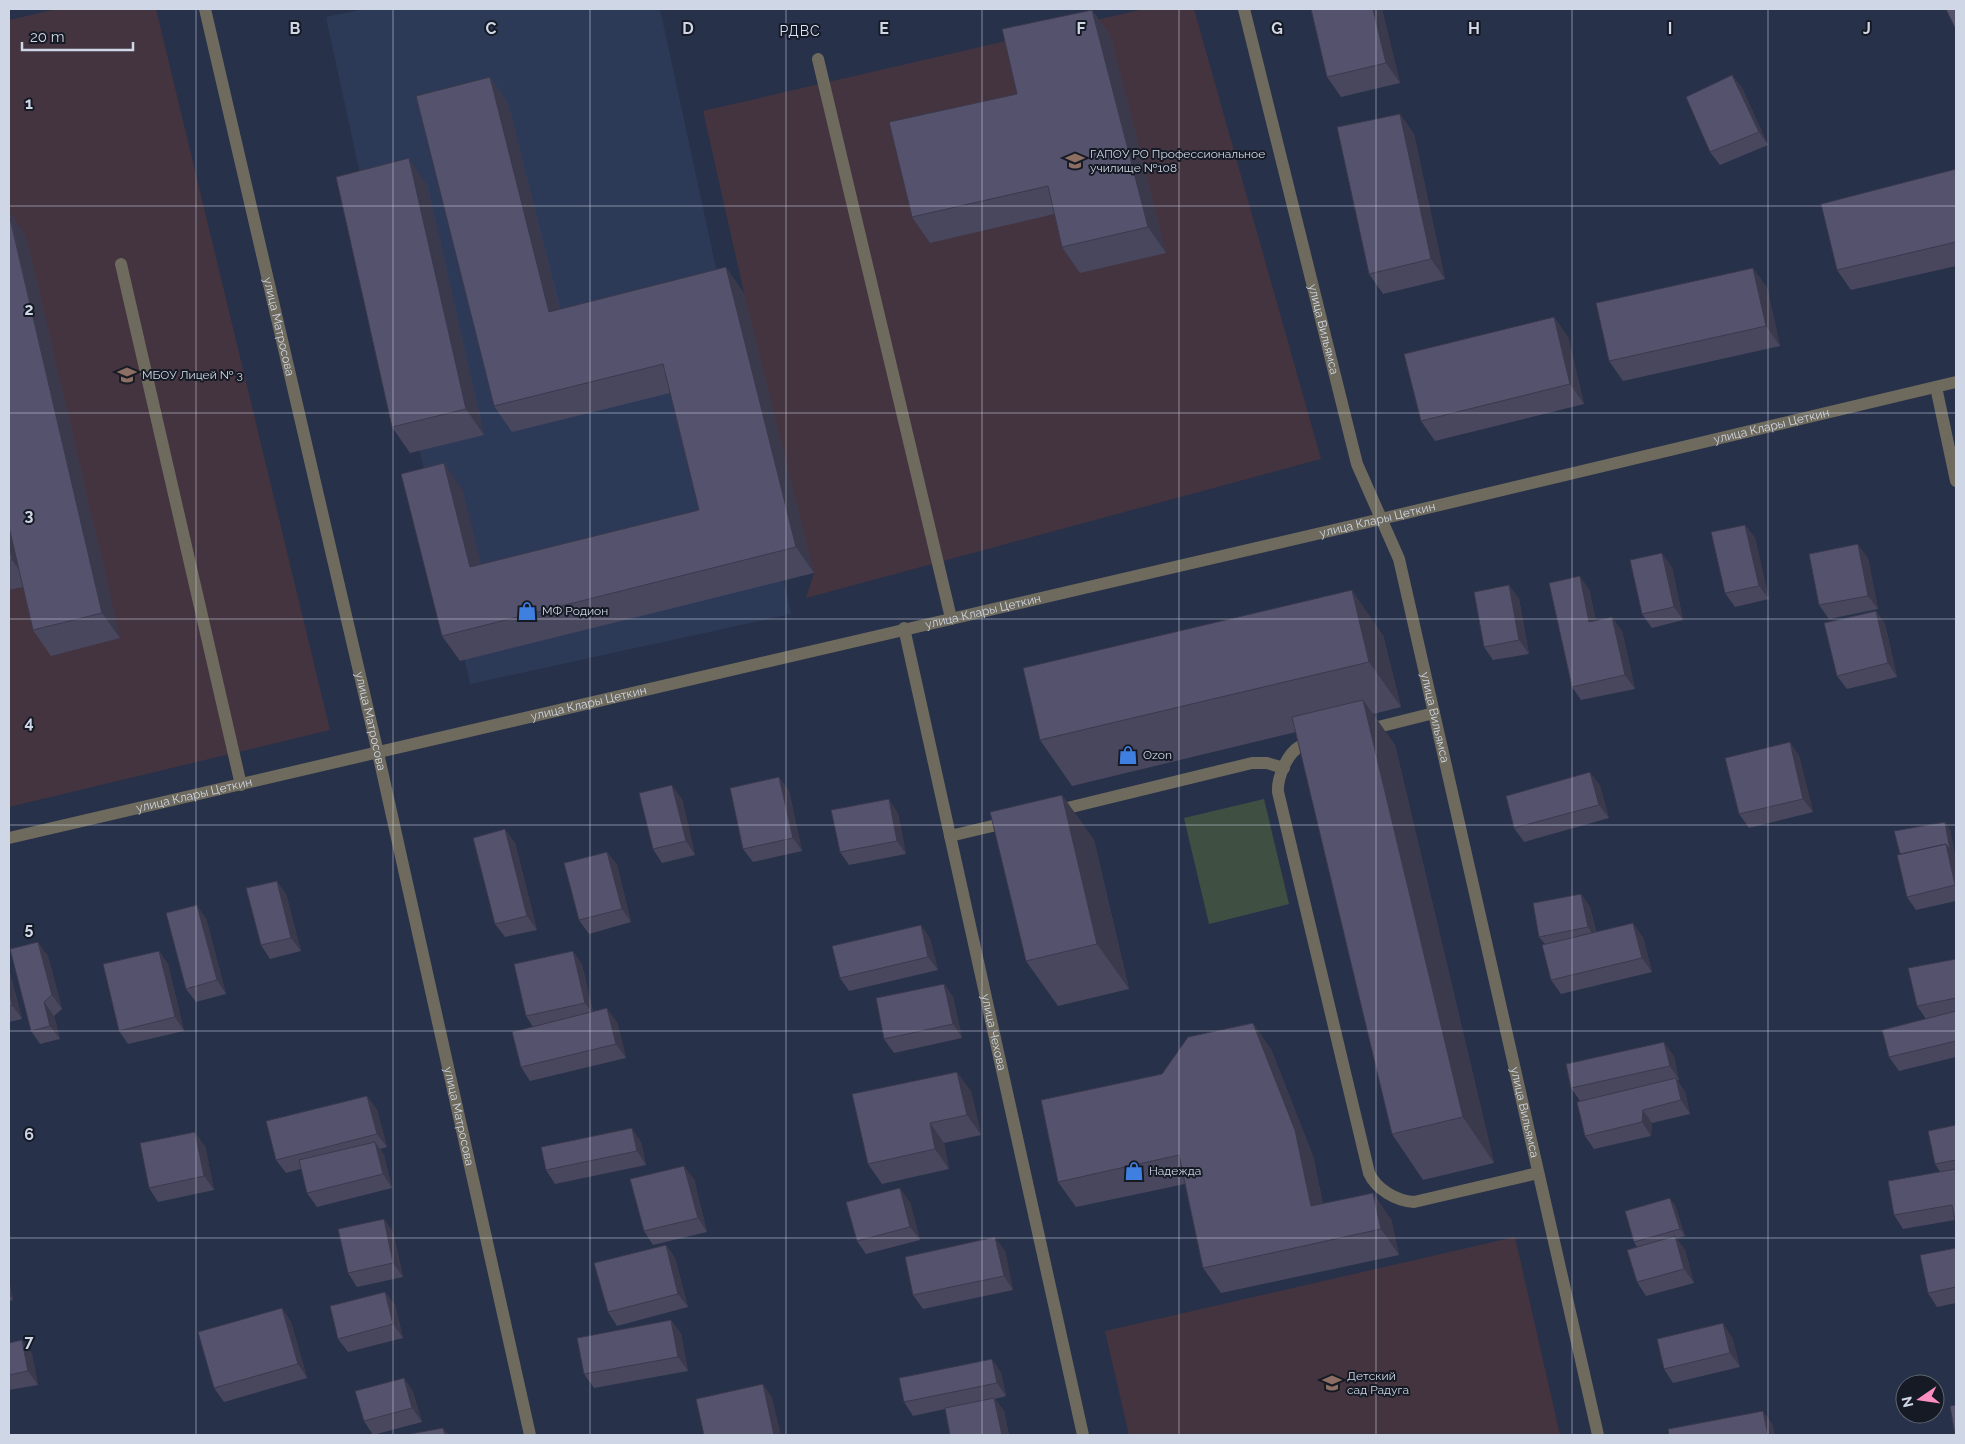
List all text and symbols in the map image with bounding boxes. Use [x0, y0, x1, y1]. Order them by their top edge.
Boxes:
text: B [290, 19, 301, 38]
text: C [486, 19, 497, 38]
text: D [682, 19, 694, 38]
text: E [879, 19, 889, 38]
text: F [1076, 19, 1086, 38]
text: G [1271, 19, 1283, 38]
text: H [1468, 19, 1480, 38]
text: I [1668, 19, 1672, 38]
text: J [1863, 19, 1871, 38]
scale bar [22, 20, 134, 52]
district label: РДВС [779, 23, 821, 39]
text: 20 m [30, 28, 65, 46]
text: 1 [25, 94, 33, 113]
place label: ГАПОУ РО Профессиональное училище №108 [1090, 147, 1265, 175]
school or university icon: ГАПОУ РО Профессиональное училище №108 [1064, 150, 1086, 172]
street label: улица Матросова [261, 276, 297, 377]
street label: улица Вильямса [1306, 283, 1341, 376]
text: 2 [24, 300, 34, 319]
school or university icon: МБОУ Лицей № 3 [116, 364, 138, 386]
place label: МБОУ Лицей № 3 [142, 368, 243, 382]
street label: улица Клары Цеткин [1712, 405, 1831, 447]
street label: улица Клары Цеткин [1318, 499, 1437, 540]
text: 3 [25, 506, 34, 525]
street label: улица Клары Цеткин [924, 591, 1042, 632]
shop icon: МФ Родион [516, 600, 538, 622]
place label: МФ Родион [542, 604, 608, 618]
street label: улица Матросова [352, 670, 389, 772]
street label: улица Вильямса [1418, 671, 1452, 764]
street label: улица Клары Цеткин [529, 683, 648, 724]
text: 4 [24, 713, 34, 732]
shop icon: Ozon [1117, 744, 1139, 766]
place label: Ozon [1143, 748, 1172, 762]
street label: улица Клары Цеткин [135, 775, 253, 815]
text: 5 [25, 919, 34, 938]
street label: улица Чехова [978, 993, 1009, 1072]
street label: улица Матросова [441, 1065, 477, 1167]
street label: улица Вильямса [1508, 1065, 1542, 1159]
text: 6 [24, 1125, 34, 1144]
shop icon: Надежда [1123, 1160, 1145, 1182]
place label: Надежда [1149, 1164, 1201, 1178]
text: 7 [25, 1332, 34, 1351]
place label: Детский сад Радуга [1347, 1369, 1409, 1397]
school or university icon: Детский сад Радуга [1321, 1372, 1343, 1394]
north arrow [1895, 1374, 1945, 1424]
text: N [1898, 1395, 1916, 1409]

